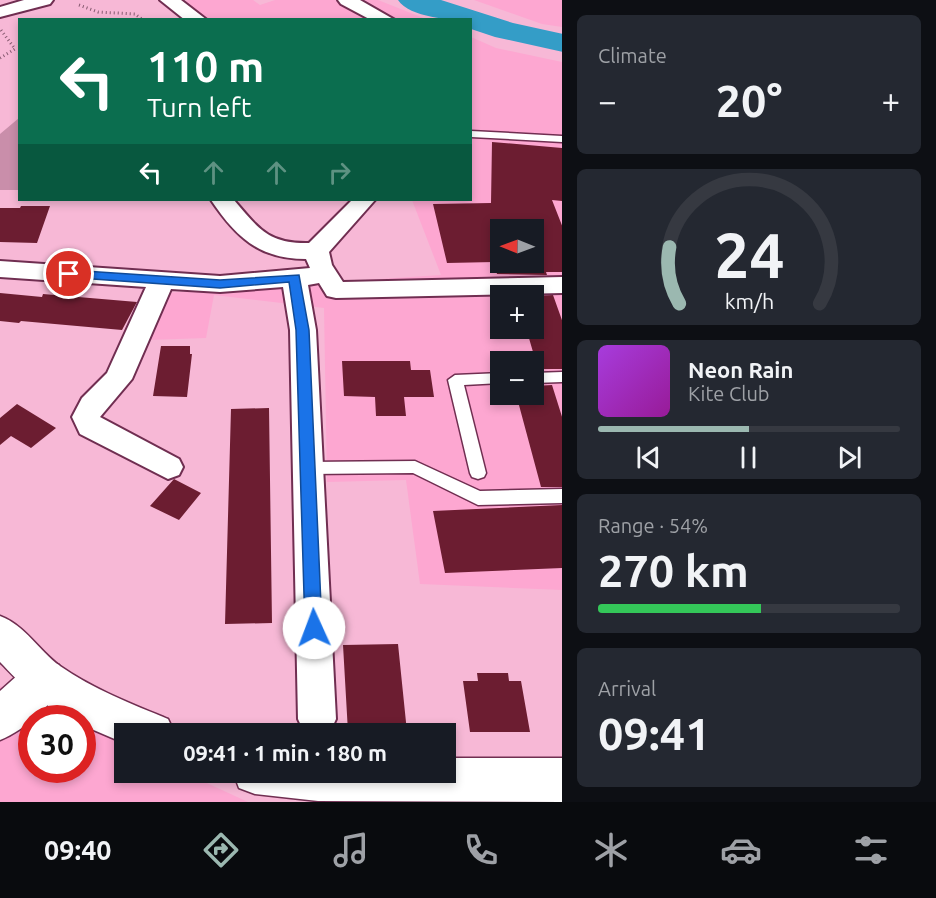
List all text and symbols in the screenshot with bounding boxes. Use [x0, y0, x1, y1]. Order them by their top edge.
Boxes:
icon: left [48, 42, 126, 120]
text: 110 m [147, 43, 264, 90]
text: Climate [598, 44, 667, 67]
text: 20° [716, 75, 782, 126]
text: − [598, 82, 617, 119]
text: + [881, 82, 900, 119]
text: Turn left [147, 92, 251, 122]
icon: left [134, 156, 167, 189]
icon: ahead [197, 156, 230, 189]
icon: ahead [260, 156, 293, 189]
icon: right [323, 156, 356, 189]
north arrow [490, 219, 544, 273]
map controls [490, 219, 544, 405]
text: 24 [714, 220, 784, 290]
pin [43, 248, 94, 299]
icon: arrive [52, 257, 85, 290]
button: + [490, 285, 544, 339]
text: km/h [724, 289, 774, 313]
button: − [490, 351, 544, 405]
text: Neon Rain [688, 357, 793, 382]
text: Kite Club [688, 382, 770, 405]
icon: previous [632, 441, 665, 474]
icon: pause [732, 441, 765, 474]
icon: next [833, 441, 866, 474]
text: Range · 54% [598, 514, 708, 537]
text: 270 km [598, 545, 749, 596]
position arrow [282, 596, 346, 660]
text: Arrival [598, 677, 656, 700]
speed limit sign: 30 [18, 705, 96, 783]
text: 09:41 [598, 708, 711, 759]
text: 09:41 · 1 min · 180 m [183, 740, 387, 765]
icon: directions [200, 829, 242, 871]
icon: music [330, 829, 372, 871]
icon: phone [460, 829, 502, 871]
icon: climate [590, 829, 632, 871]
icon: car [720, 829, 762, 871]
icon: filters [850, 829, 892, 871]
text: 09:40 [44, 835, 112, 865]

